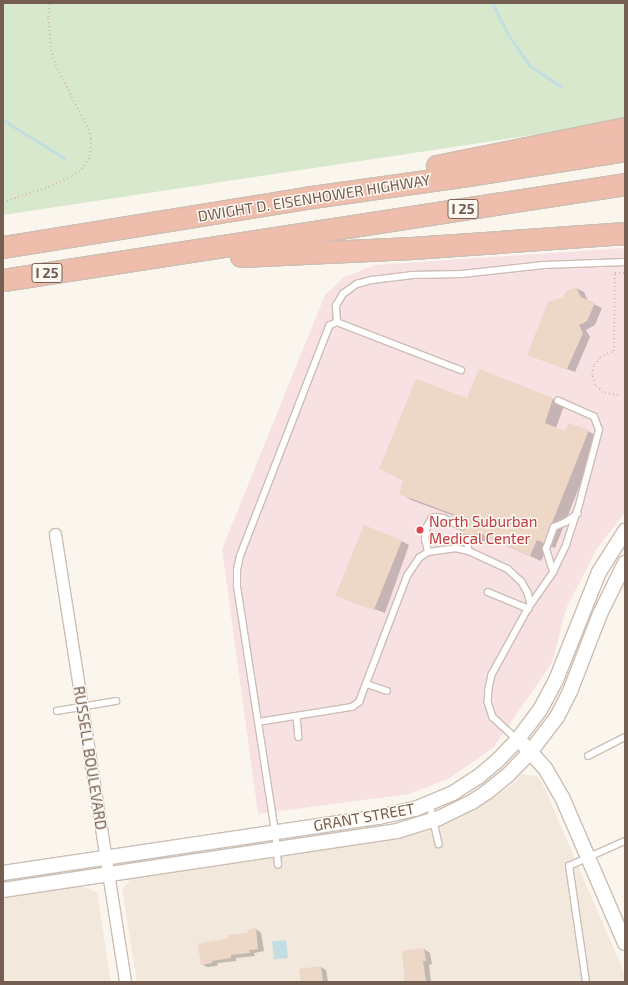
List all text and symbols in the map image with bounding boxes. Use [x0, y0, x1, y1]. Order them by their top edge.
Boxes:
street label: DWIGHT D. EISENHOWER HIGHWAY [196, 171, 432, 225]
road number: I 25 [447, 197, 479, 221]
road number: I 25 [31, 261, 63, 285]
place label: North Suburban Medical Center [429, 512, 537, 547]
marker: North Suburban Medical Center [414, 524, 426, 536]
street label: RUSSELL BOULEVARD [70, 685, 110, 831]
street label: GRANT STREET [312, 799, 416, 835]

